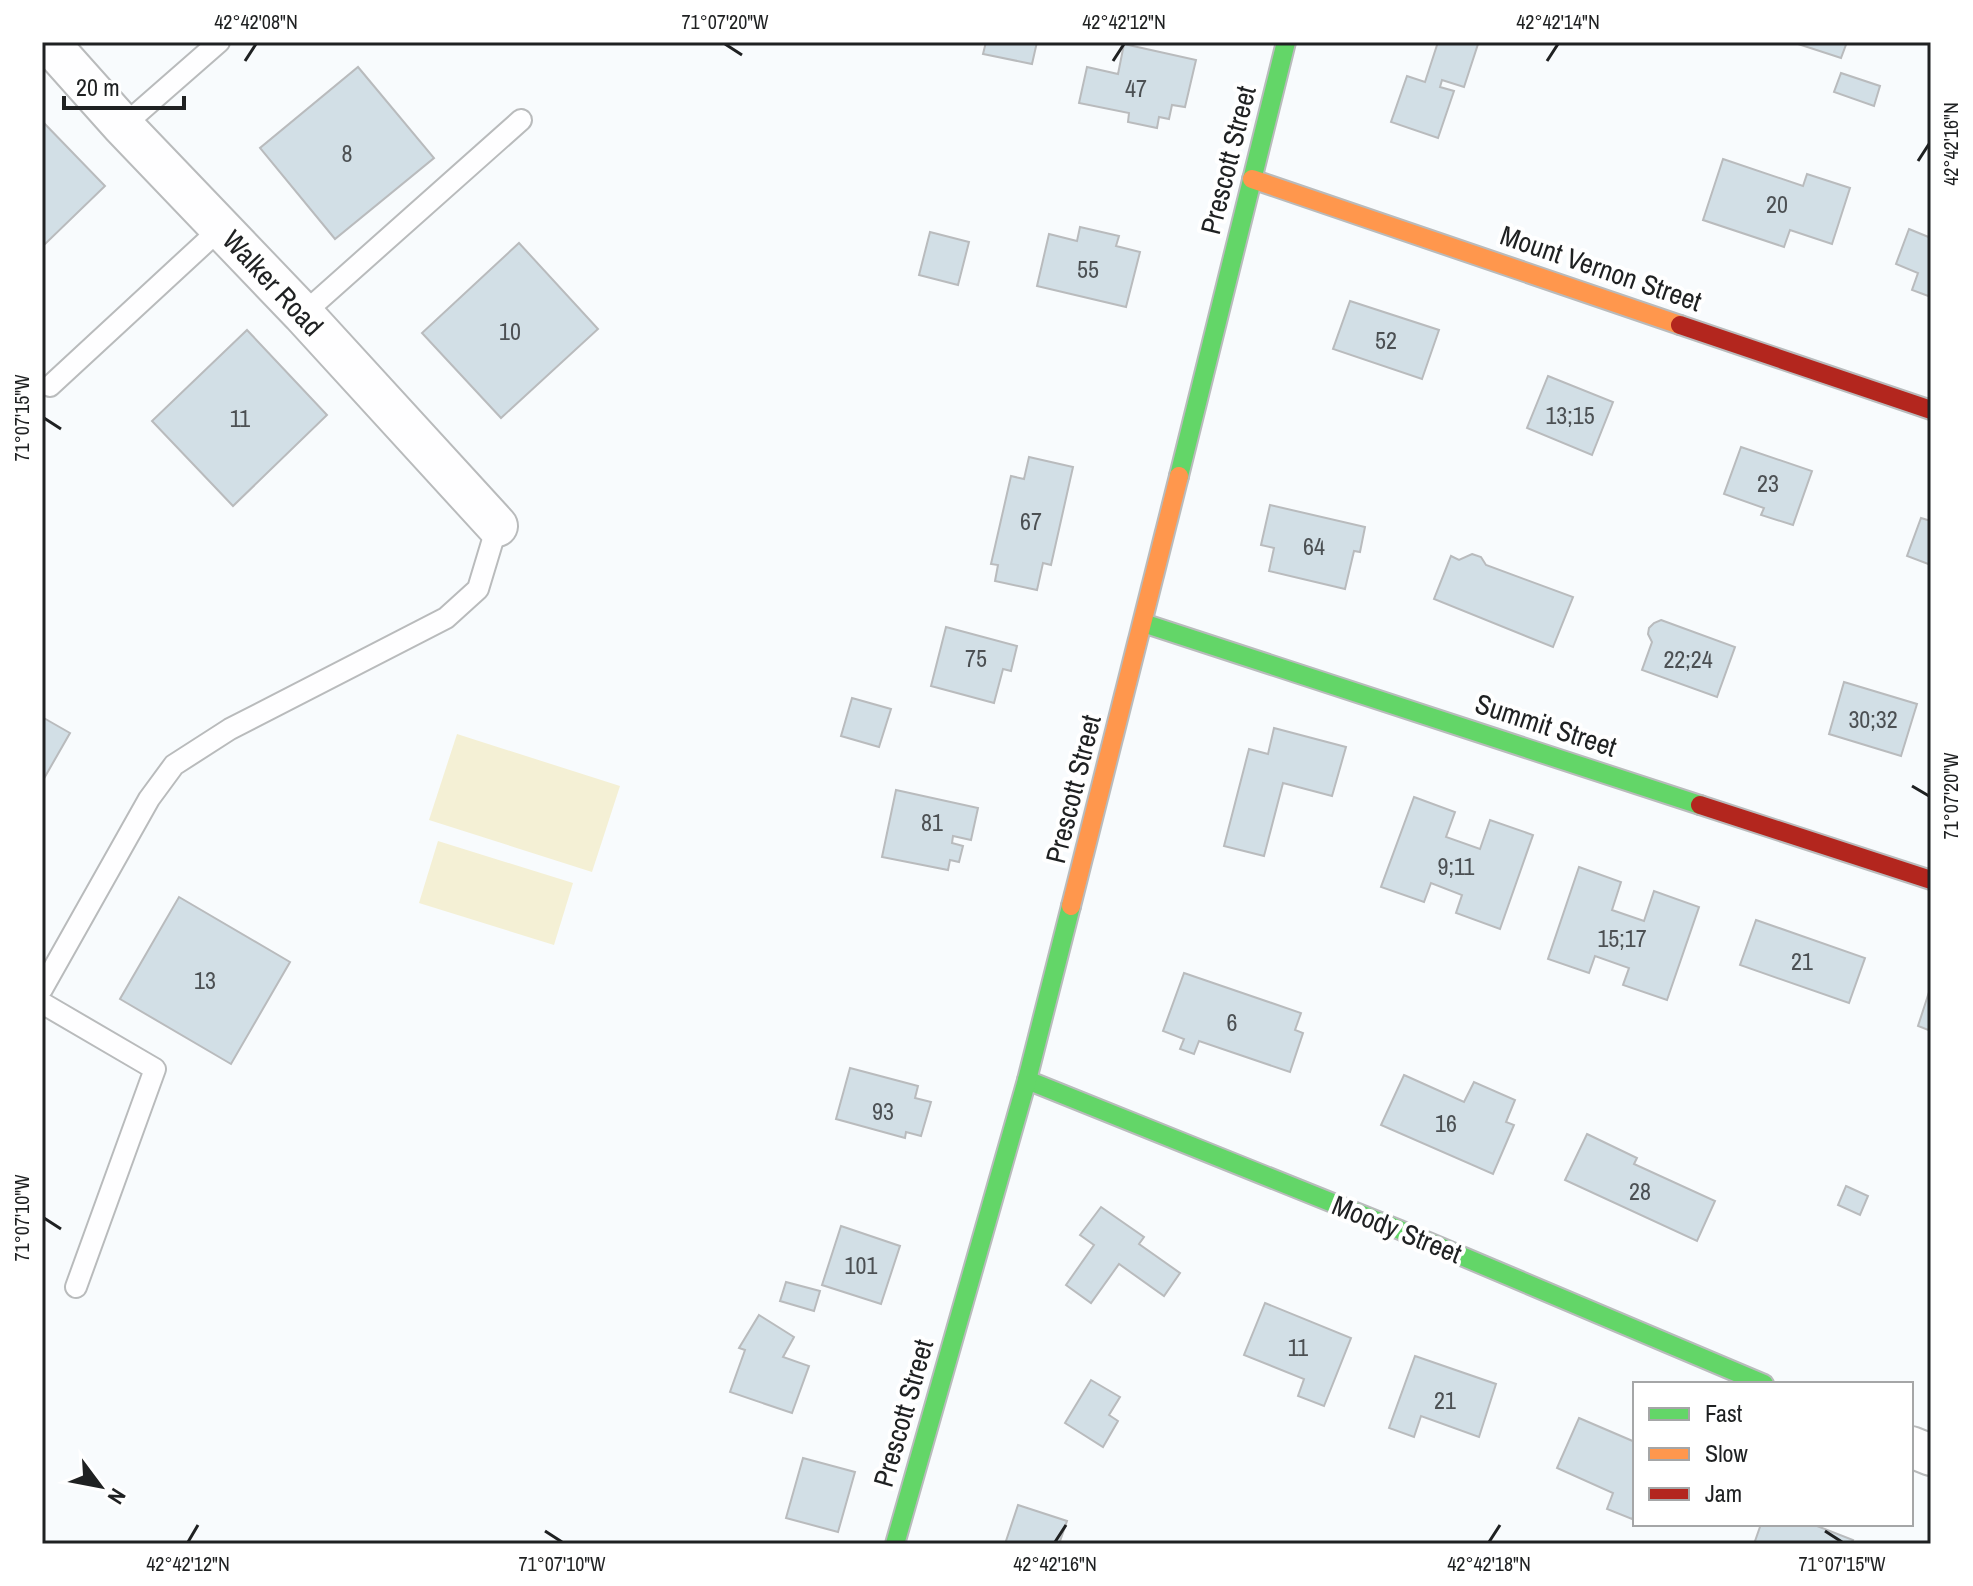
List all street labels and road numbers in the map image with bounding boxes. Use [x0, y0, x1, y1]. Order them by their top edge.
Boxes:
street label: Prescott Street [1191, 82, 1265, 238]
street label: Mount Vernon Street [1495, 216, 1707, 320]
street label: Walker Road [214, 222, 332, 344]
street label: Summit Street [1470, 684, 1622, 766]
street label: Prescott Street [1036, 711, 1110, 867]
street label: Moody Street [1327, 1186, 1467, 1272]
street label: Prescott Street [864, 1335, 942, 1491]

